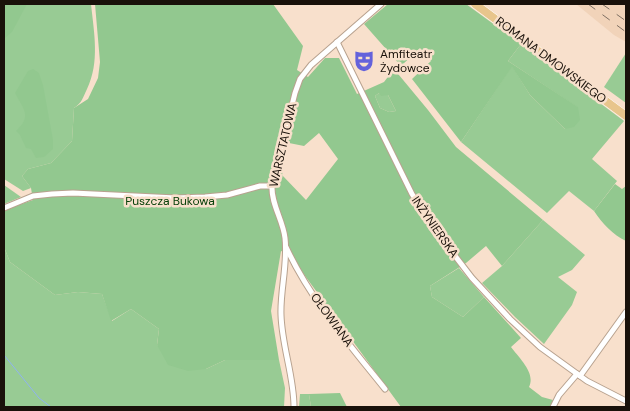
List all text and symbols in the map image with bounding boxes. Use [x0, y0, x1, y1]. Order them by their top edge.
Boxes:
street label: ROMANA DMOWSKIEGO [492, 13, 610, 107]
place label: Amfiteatr Żydowce [380, 46, 433, 76]
theatre icon: Amfiteatr Żydowce [351, 48, 377, 74]
street label: WARSZTATOWA [266, 101, 300, 189]
park label: Puszcza Bukowa [125, 193, 215, 209]
street label: INŻYNIERSKA [408, 193, 462, 261]
street label: OŁOWIANA [307, 290, 357, 350]

